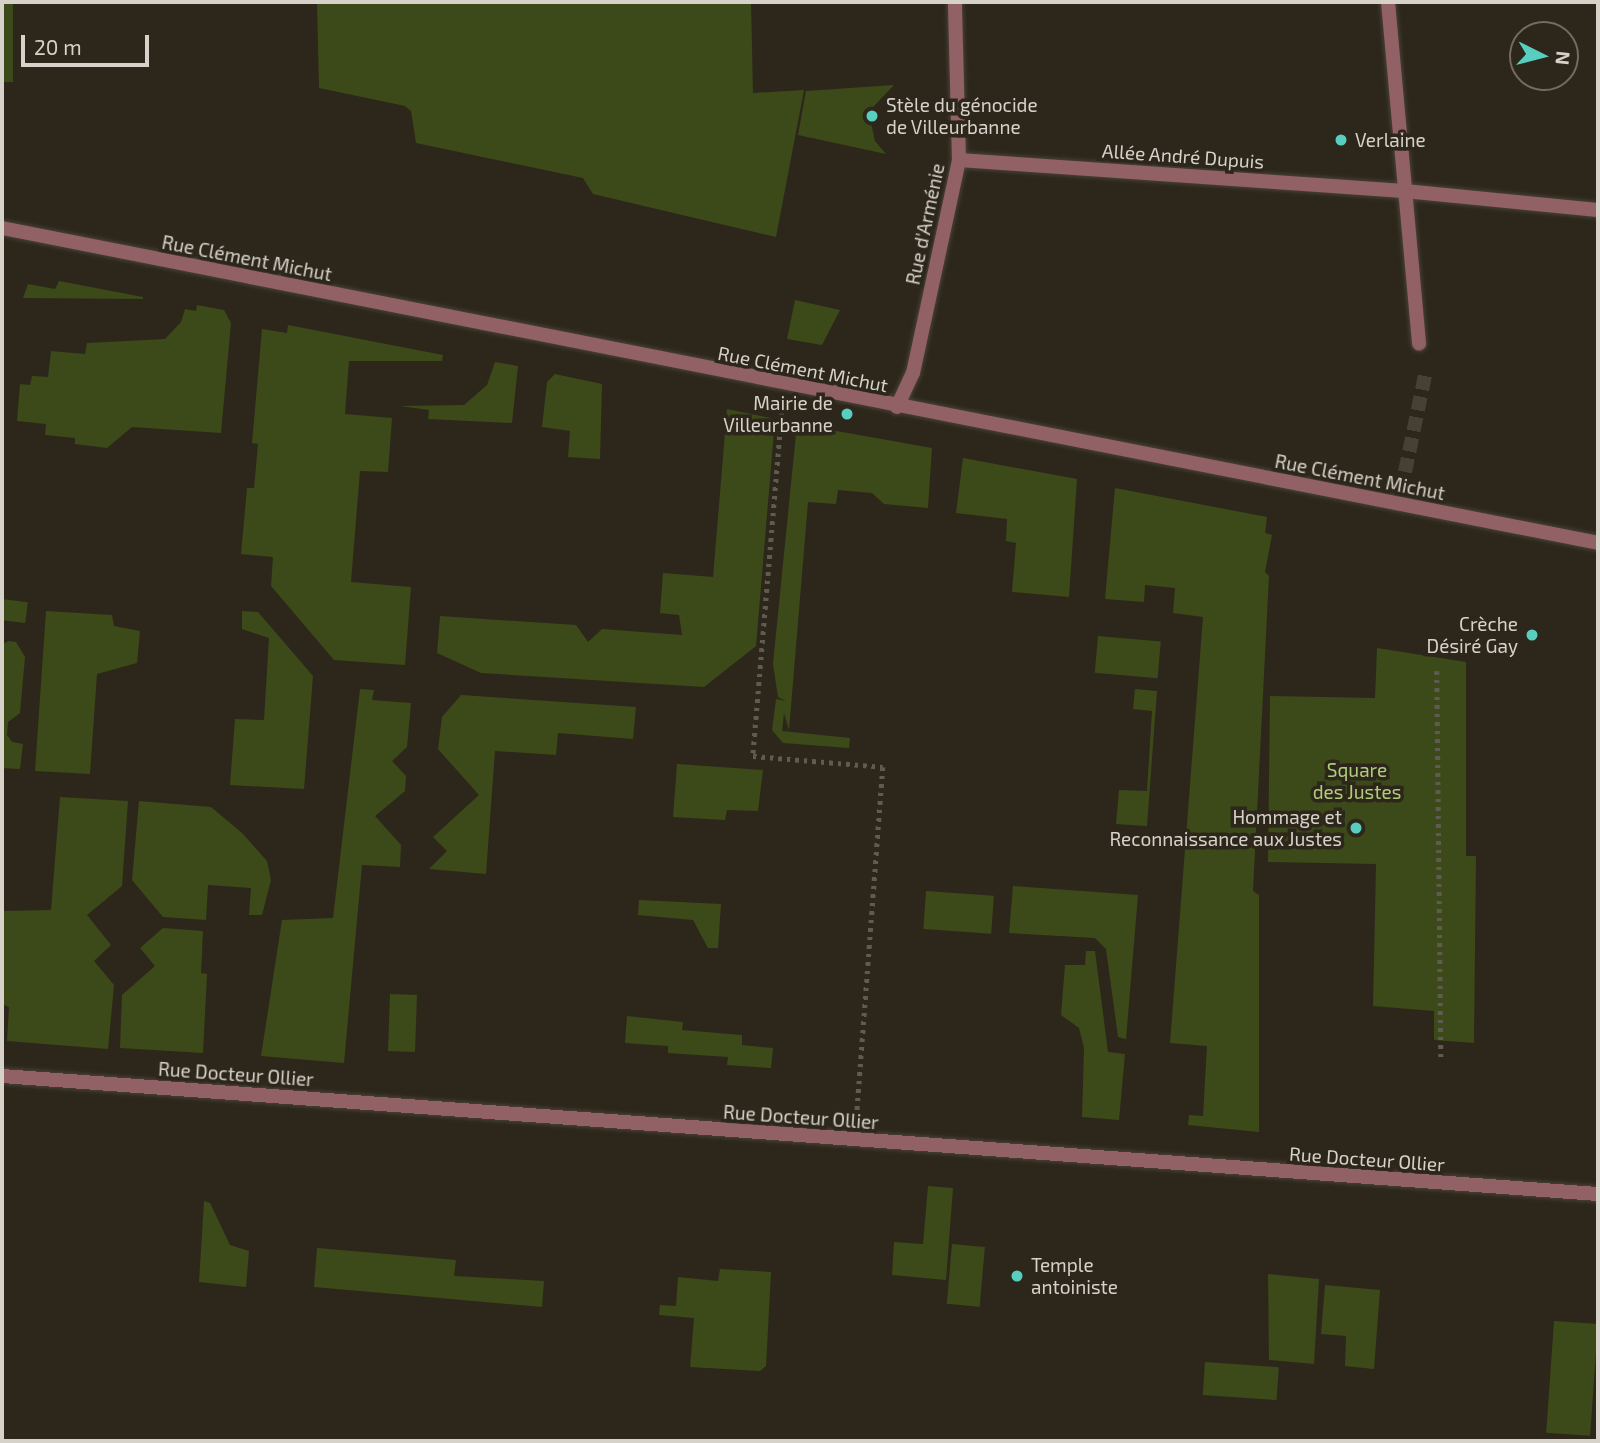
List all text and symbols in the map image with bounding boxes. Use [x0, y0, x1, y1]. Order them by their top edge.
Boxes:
scale bar [24, 21, 152, 65]
north arrow [1509, 21, 1579, 91]
text: 20 m [34, 34, 82, 59]
text: N [1551, 50, 1576, 66]
place label: Stèle du génocide de Villeurbanne [886, 94, 1038, 138]
marker: Stèle du génocide de Villeurbanne [864, 108, 880, 124]
place label: Verlaine [1355, 129, 1426, 151]
marker: Verlaine [1333, 132, 1349, 148]
street label: Allée André Dupuis [1101, 139, 1265, 173]
street label: Rue d'Arménie [901, 161, 949, 287]
street label: Rue Clément Michut [160, 230, 334, 286]
street label: Rue Clément Michut [716, 341, 890, 397]
place label: Mairie de Villeurbanne [723, 392, 833, 436]
marker: Mairie de Villeurbanne [839, 406, 855, 422]
street label: Rue Clément Michut [1273, 449, 1447, 505]
place label: Crèche Désiré Gay [1427, 613, 1518, 657]
marker: Crèche Désiré Gay [1524, 627, 1540, 643]
park label: Square des Justes [1312, 759, 1402, 803]
place label: Hommage et Reconnaissance aux Justes [1109, 806, 1342, 850]
marker: Hommage et Reconnaissance aux Justes [1348, 820, 1364, 836]
street label: Rue Docteur Ollier [157, 1057, 315, 1091]
street label: Rue Docteur Ollier [722, 1100, 880, 1134]
street label: Rue Docteur Ollier [1288, 1142, 1446, 1176]
place label: Temple antoiniste [1031, 1254, 1118, 1298]
marker: Temple antoiniste [1009, 1268, 1025, 1284]

